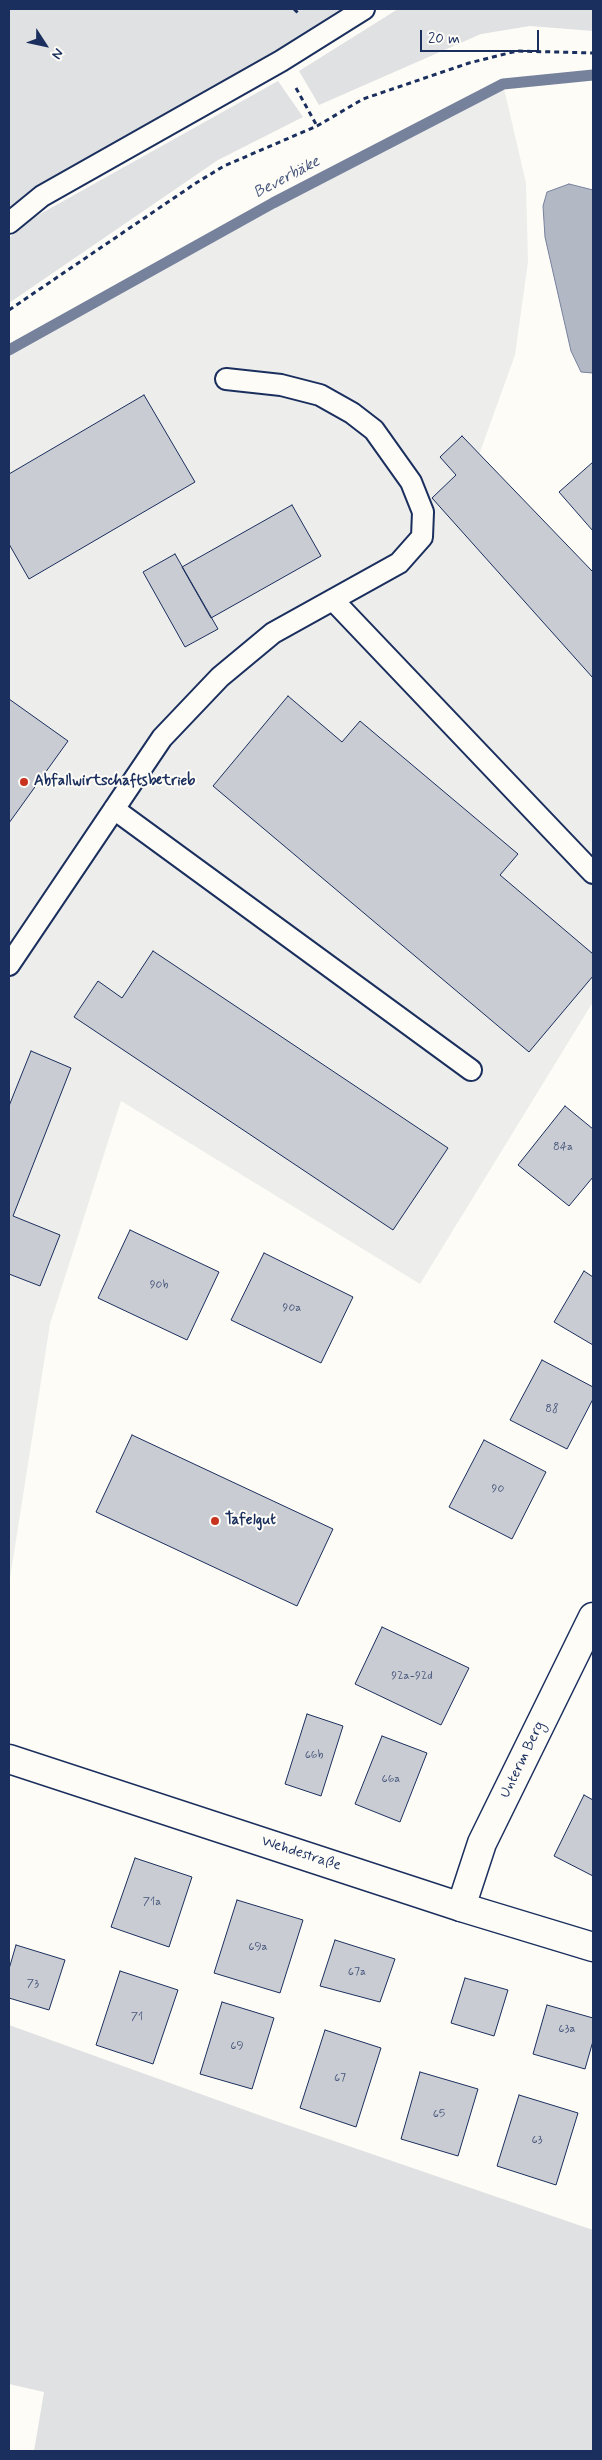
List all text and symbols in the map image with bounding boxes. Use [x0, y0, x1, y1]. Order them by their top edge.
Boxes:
north arrow [20, 20, 70, 70]
scale bar [422, 20, 541, 52]
text: 20 m [428, 29, 460, 49]
text: N [47, 45, 67, 63]
water label: Beverbäke [251, 153, 323, 203]
place label: Abfallwirtschaftsbetrieb [34, 773, 195, 791]
marker: Abfallwirtschaftsbetrieb [18, 776, 30, 788]
house number: 84a [553, 1140, 573, 1154]
house number: 90b [150, 1278, 168, 1292]
house number: 90a [283, 1301, 301, 1315]
house number: 88 [545, 1402, 559, 1416]
house number: 90 [492, 1482, 504, 1496]
place label: Tafelgut [225, 1512, 276, 1530]
marker: Tafelgut [209, 1515, 221, 1527]
house number: 92a-92d [391, 1669, 433, 1683]
street label: Unterm Berg [497, 1719, 549, 1801]
house number: 66b [305, 1748, 323, 1762]
house number: 66a [382, 1772, 400, 1786]
street label: Wehdestraße [259, 1833, 343, 1875]
house number: 71a [143, 1895, 161, 1909]
house number: 69a [248, 1940, 268, 1954]
house number: 67a [348, 1965, 366, 1979]
house number: 73 [27, 1977, 39, 1991]
house number: 71 [131, 2010, 143, 2024]
house number: 63a [558, 2022, 576, 2036]
house number: 69 [230, 2039, 244, 2053]
house number: 67 [334, 2071, 346, 2085]
house number: 65 [433, 2107, 445, 2121]
house number: 63 [531, 2133, 543, 2147]

